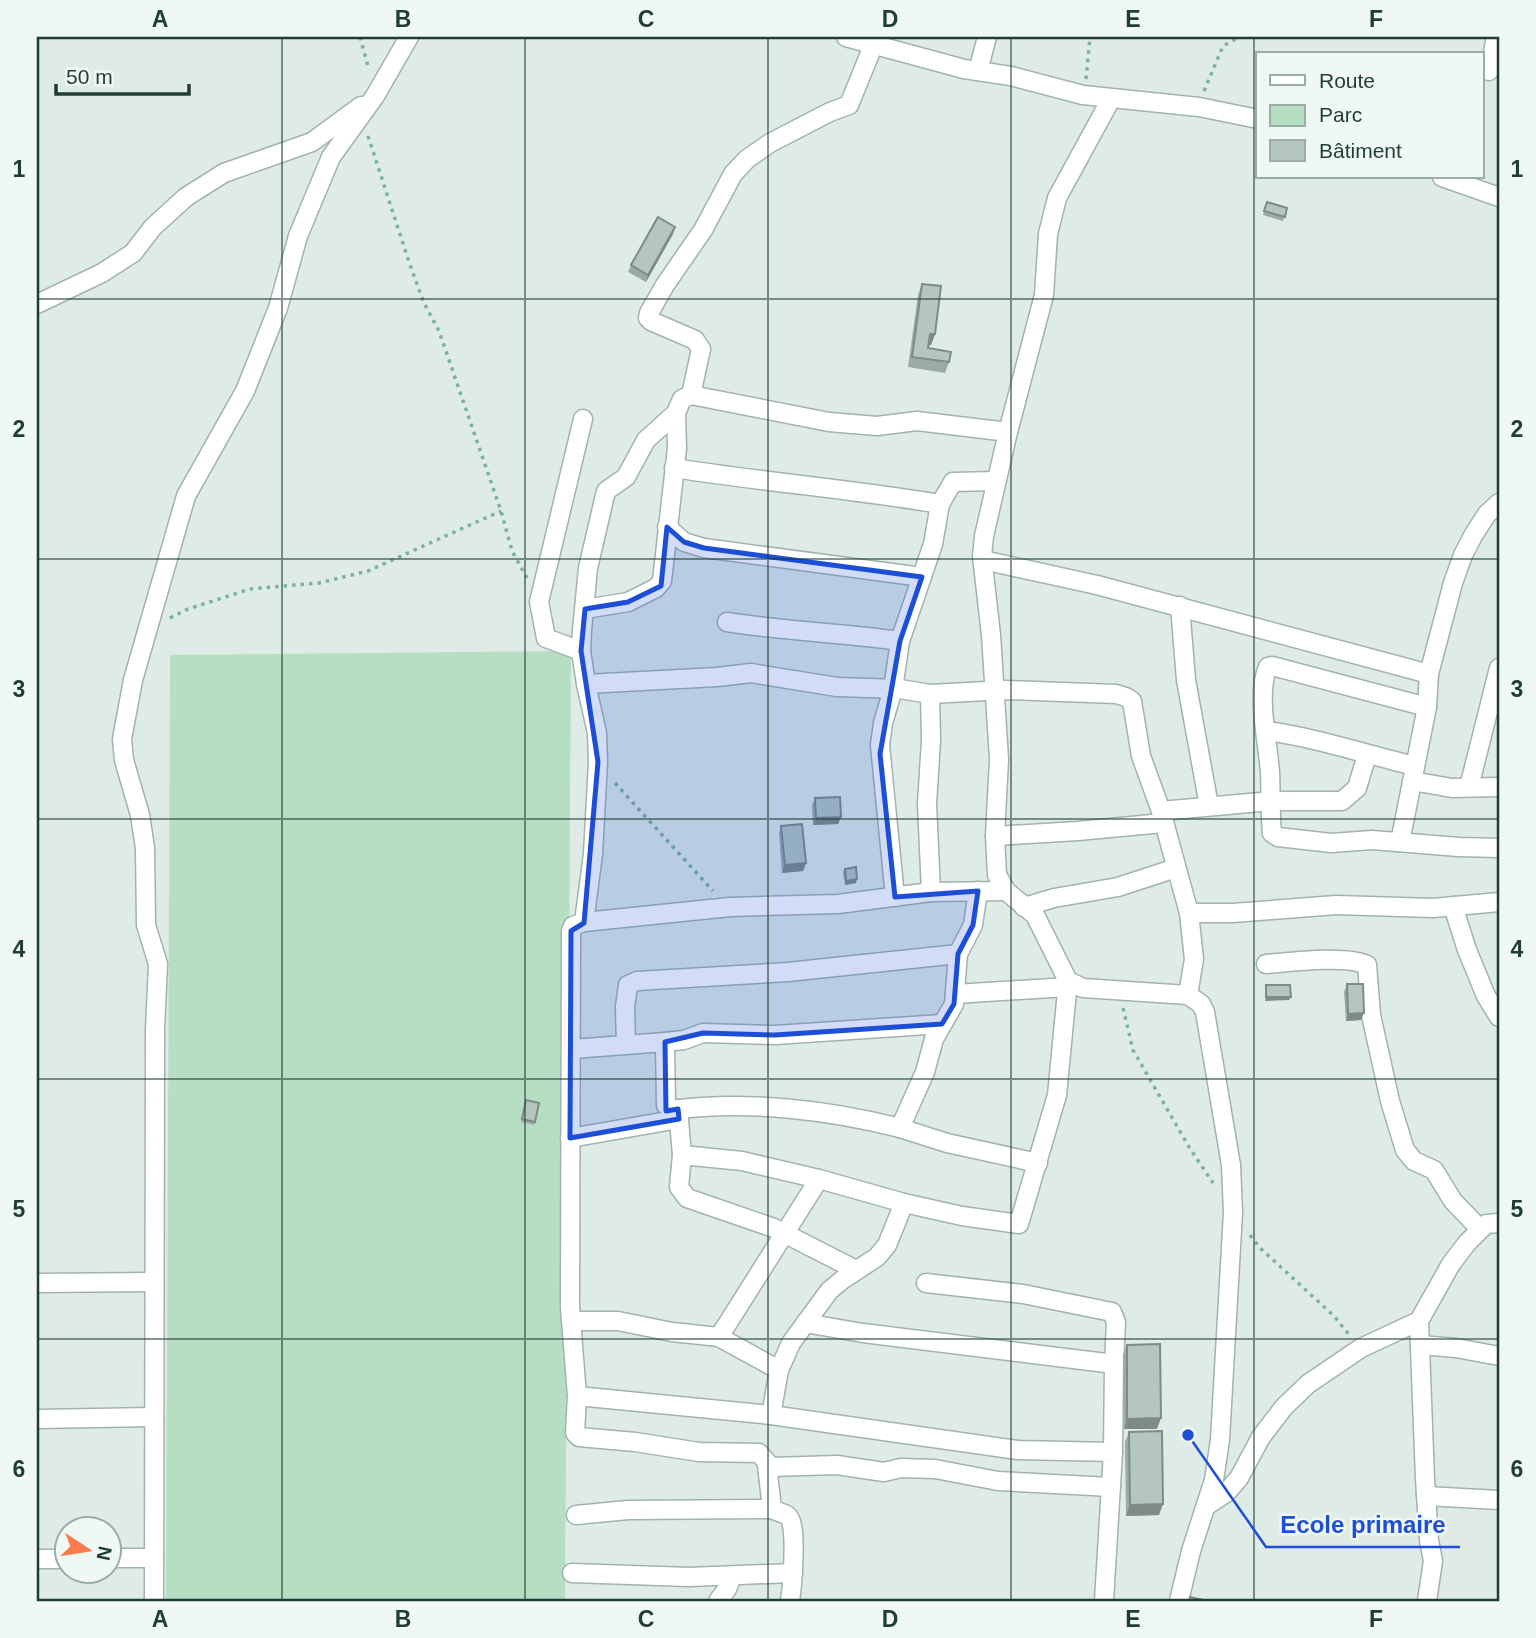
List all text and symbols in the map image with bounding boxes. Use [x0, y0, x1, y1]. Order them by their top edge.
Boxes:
text: A [152, 6, 168, 32]
text: B [395, 6, 411, 32]
text: C [638, 6, 654, 32]
text: D [882, 6, 898, 32]
text: E [1125, 6, 1141, 32]
text: F [1369, 6, 1383, 32]
scale bar [56, 52, 189, 96]
legend [1256, 52, 1484, 178]
text: 50 m [66, 65, 113, 88]
text: Route [1319, 69, 1375, 92]
text: Parc [1319, 103, 1362, 126]
text: Bâtiment [1319, 139, 1402, 162]
text: 1 [13, 156, 26, 182]
text: 1 [1511, 156, 1524, 182]
text: 2 [13, 416, 25, 442]
text: 2 [1511, 416, 1523, 442]
text: 3 [13, 676, 25, 702]
text: 3 [1511, 676, 1523, 702]
text: 4 [13, 936, 26, 962]
text: 4 [1511, 936, 1524, 962]
text: 5 [13, 1196, 26, 1222]
text: 5 [1511, 1196, 1524, 1222]
text: 6 [13, 1456, 25, 1482]
text: 6 [1511, 1456, 1523, 1482]
callout: Ecole primaire [1266, 1502, 1460, 1547]
text: Ecole primaire [1280, 1511, 1446, 1538]
north arrow [52, 1516, 122, 1586]
text: N [92, 1545, 116, 1562]
text: A [152, 1606, 168, 1632]
text: B [395, 1606, 411, 1632]
text: C [638, 1606, 654, 1632]
text: D [882, 1606, 898, 1632]
text: E [1125, 1606, 1141, 1632]
text: F [1369, 1606, 1383, 1632]

